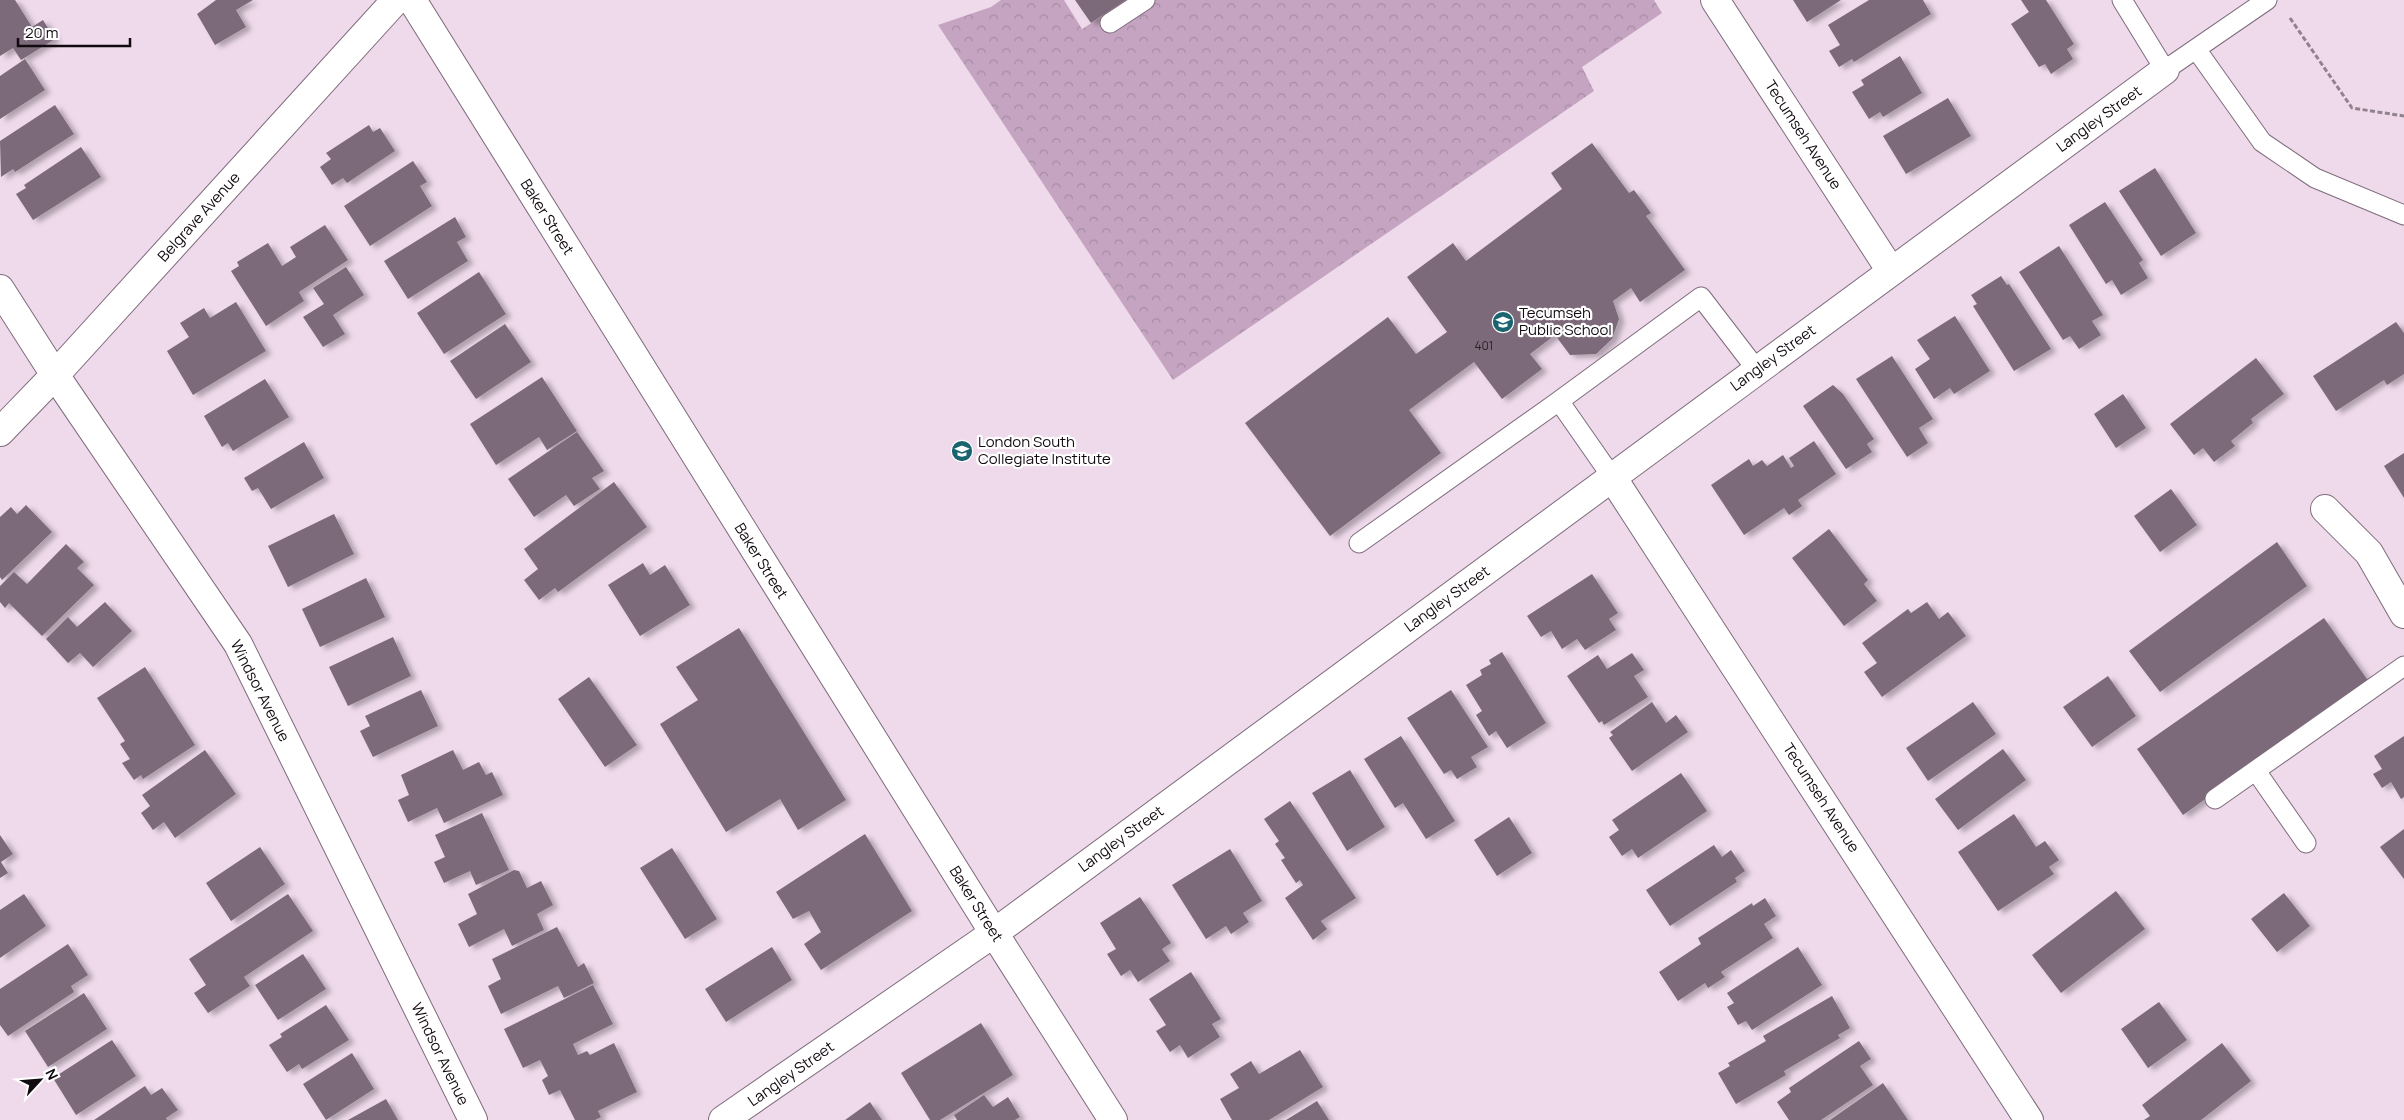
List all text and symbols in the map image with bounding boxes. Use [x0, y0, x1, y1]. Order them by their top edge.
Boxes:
scale bar [18, 15, 130, 47]
text: 20 m [25, 22, 58, 43]
street label: Tecumseh Avenue [1760, 76, 1847, 194]
street label: Langley Street [2052, 80, 2146, 157]
street label: Belgrave Avenue [153, 167, 245, 266]
street label: Baker Street [516, 175, 579, 259]
place label: Tecumseh Public School [1519, 302, 1612, 340]
school or university icon: Tecumseh Public School [1491, 310, 1515, 334]
street label: Langley Street [1726, 319, 1820, 396]
house number: 401 [1474, 337, 1494, 354]
place label: London South Collegiate Institute [978, 431, 1111, 469]
school or university icon: London South Collegiate Institute [950, 439, 974, 463]
street label: Baker Street [730, 519, 793, 603]
street label: Langley Street [1400, 560, 1494, 637]
street label: Windsor Avenue [226, 636, 295, 745]
street label: Tecumseh Avenue [1778, 739, 1865, 857]
street label: Langley Street [1074, 800, 1168, 877]
street label: Baker Street [945, 862, 1008, 946]
street label: Windsor Avenue [407, 999, 474, 1109]
street label: Langley Street [743, 1036, 838, 1111]
north arrow [15, 1055, 65, 1105]
text: N [41, 1065, 63, 1083]

